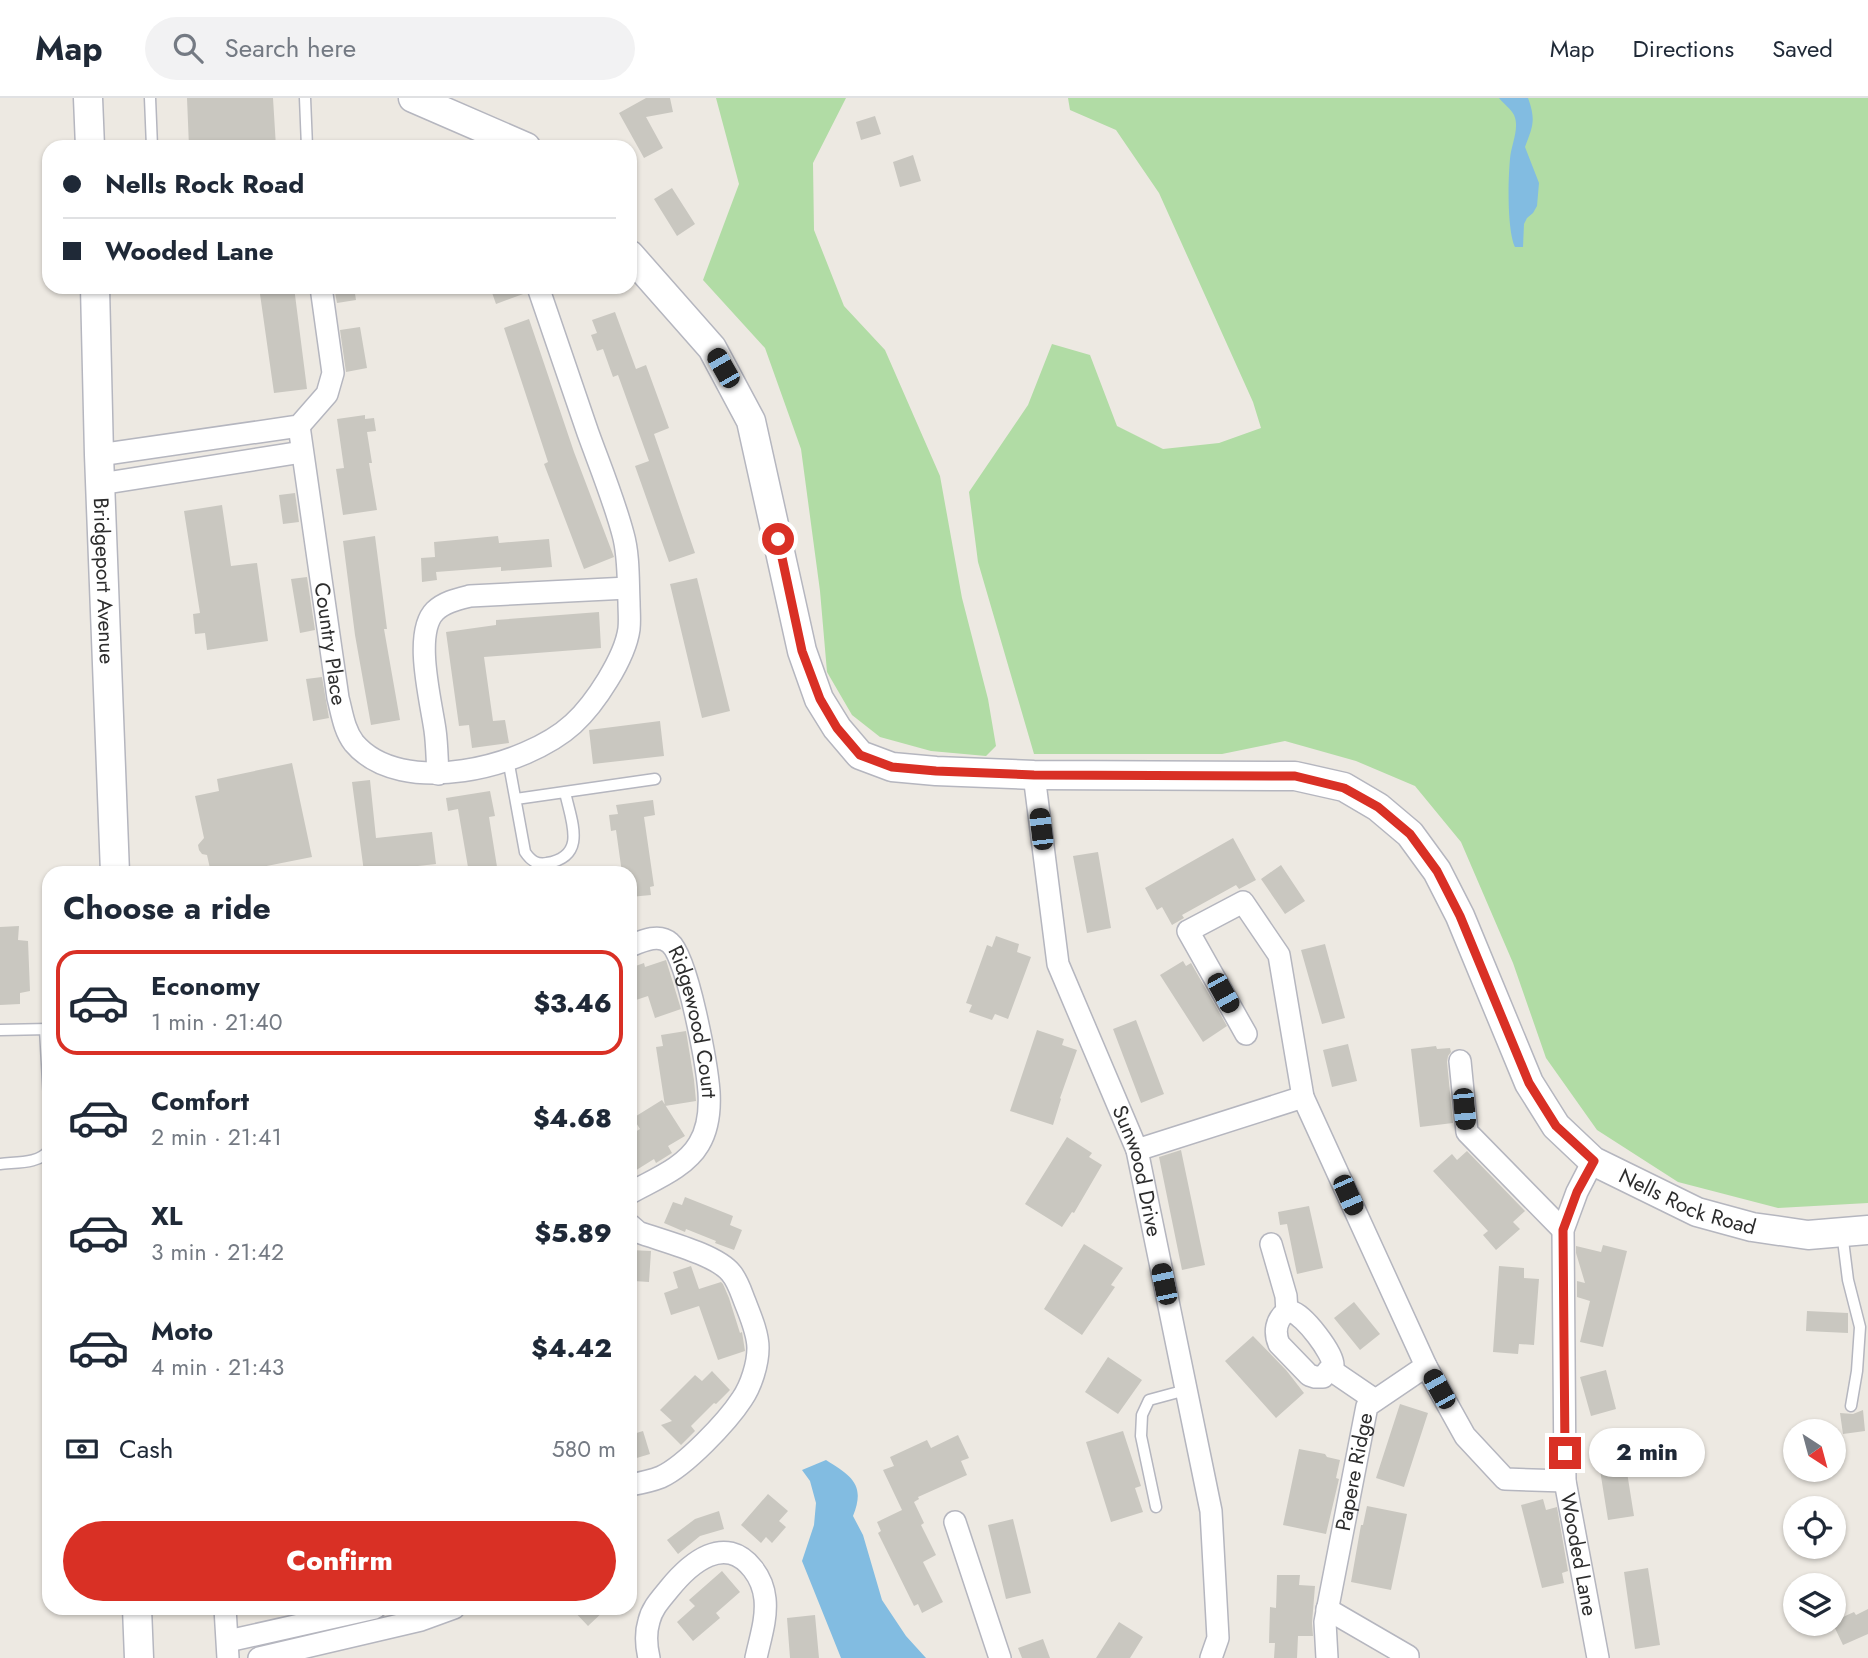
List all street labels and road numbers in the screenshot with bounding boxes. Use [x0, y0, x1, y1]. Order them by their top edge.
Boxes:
street label: Bridgeport Avenue [86, 497, 122, 665]
street label: Country Place [307, 580, 354, 709]
street label: Ridgewood Court [661, 940, 724, 1099]
street label: Sunwood Drive [1105, 1101, 1169, 1239]
street label: Nells Rock Road [1614, 1161, 1759, 1242]
street label: Papere Ridge [1328, 1410, 1380, 1534]
street label: Wooded Lane [1553, 1490, 1605, 1619]

